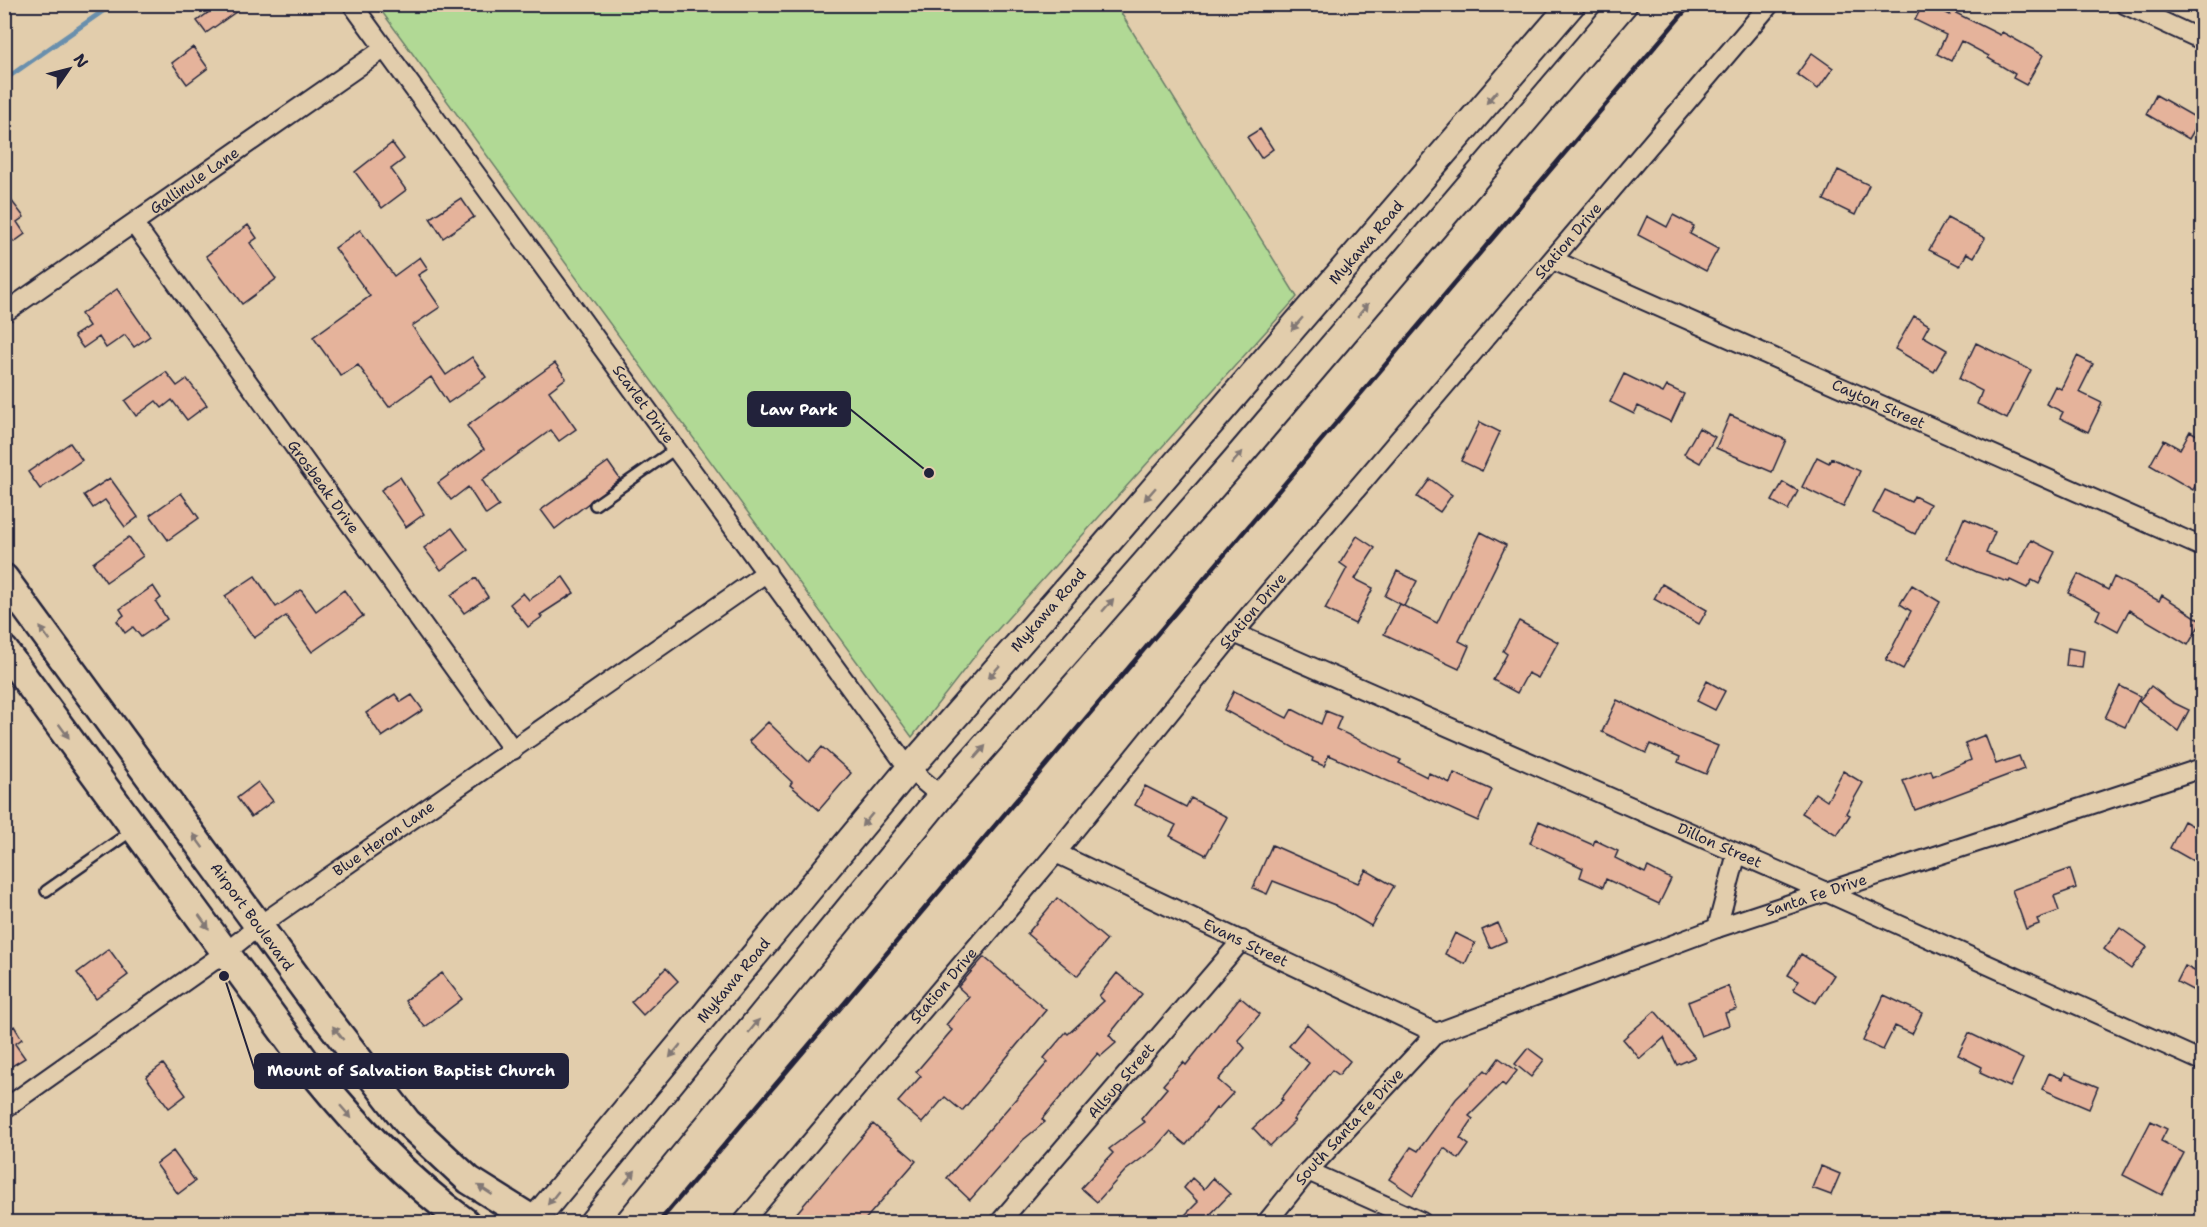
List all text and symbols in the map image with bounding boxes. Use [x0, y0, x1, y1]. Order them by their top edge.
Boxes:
north arrow [39, 39, 99, 99]
text: N [69, 49, 93, 72]
one-way arrow [1486, 89, 1499, 105]
street label: Gallinule Lane [146, 142, 243, 219]
street label: Mykawa Road [1324, 196, 1408, 289]
street label: Station Drive [1530, 199, 1606, 283]
one-way arrow [1356, 303, 1369, 318]
one-way arrow [1291, 316, 1304, 331]
street label: Scarlet Drive [608, 361, 679, 447]
street label: Cayton Street [1829, 375, 1928, 433]
callout: Law Park [748, 392, 850, 426]
text: Law Park [760, 399, 838, 420]
street label: Grosbeak Drive [283, 436, 364, 538]
one-way arrow [1230, 451, 1243, 466]
one-way arrow [1144, 486, 1157, 501]
street label: Mykawa Road [1006, 564, 1091, 656]
street label: Station Drive [1215, 569, 1291, 653]
one-way arrow [1101, 598, 1114, 613]
one-way arrow [40, 626, 52, 641]
one-way arrow [988, 664, 1001, 679]
one-way arrow [58, 723, 70, 739]
one-way arrow [973, 745, 986, 760]
street label: Blue Heron Lane [329, 797, 438, 881]
one-way arrow [861, 812, 874, 827]
street label: Dillon Street [1674, 818, 1765, 873]
one-way arrow [192, 834, 204, 850]
street label: Airport Boulevard [206, 859, 299, 975]
street label: Santa Fe Drive [1763, 869, 1869, 921]
one-way arrow [198, 914, 210, 930]
street label: Evans Street [1200, 914, 1291, 972]
street label: Mykawa Road [692, 933, 775, 1027]
street label: Station Drive [905, 943, 982, 1028]
one-way arrow [747, 1018, 760, 1034]
one-way arrow [332, 1025, 344, 1040]
street label: Allsup Street [1083, 1039, 1159, 1123]
one-way arrow [669, 1043, 682, 1059]
callout: Mount of Salvation Baptist Church [255, 1054, 568, 1088]
text: Mount of Salvation Baptist Church [267, 1060, 555, 1081]
street label: South Santa Fe Drive [1291, 1064, 1408, 1189]
one-way arrow [339, 1104, 352, 1119]
one-way arrow [624, 1169, 637, 1185]
one-way arrow [476, 1184, 493, 1195]
one-way arrow [547, 1190, 560, 1206]

